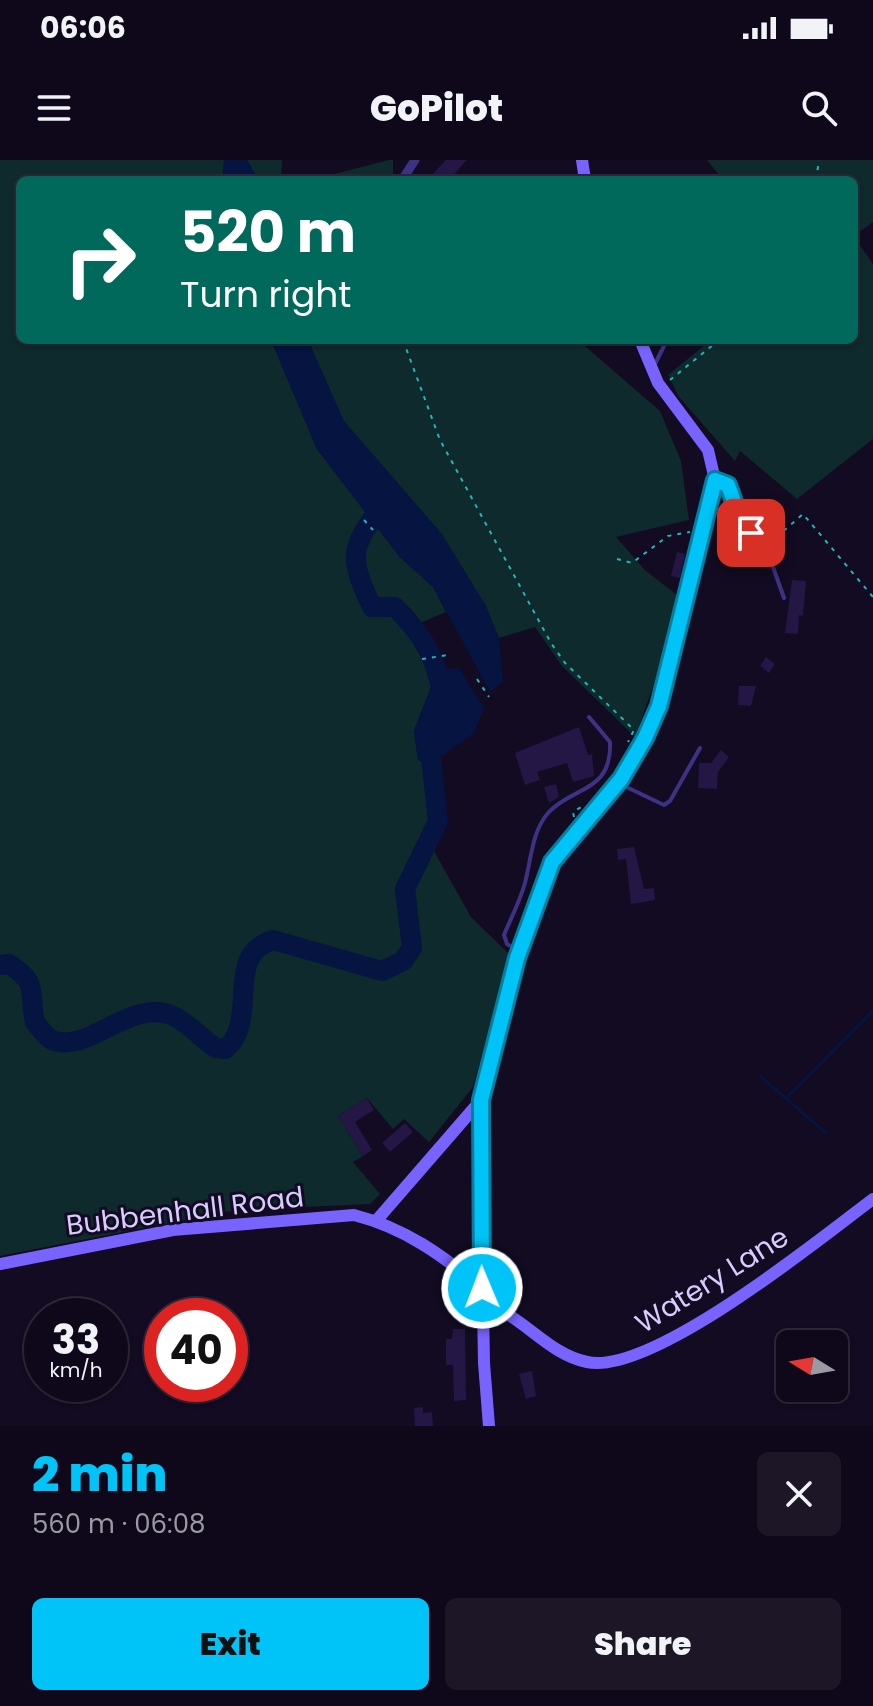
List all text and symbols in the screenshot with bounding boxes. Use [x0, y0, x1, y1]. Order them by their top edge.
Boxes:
text: 06:06 [40, 6, 126, 49]
text: GoPilot [370, 83, 503, 134]
icon: menu [32, 86, 76, 130]
icon: search [797, 86, 841, 130]
text: 520 m [180, 193, 356, 272]
icon: right [48, 208, 152, 312]
text: Turn right [180, 269, 351, 320]
pin [717, 499, 785, 567]
icon: arrive [729, 511, 773, 555]
street label: Bubbenhall Road [64, 1177, 306, 1245]
street label: Watery Lane [628, 1217, 796, 1343]
position arrow [440, 1246, 524, 1330]
speed limit sign: 40 [144, 1298, 248, 1402]
text: 33 [52, 1312, 100, 1368]
north arrow [776, 1330, 848, 1402]
map controls [776, 1330, 848, 1402]
text: km/h [49, 1356, 103, 1384]
text: 2 min [32, 1441, 167, 1508]
button: close [757, 1452, 841, 1536]
text: 560 m · 06:08 [32, 1506, 205, 1542]
button: Exit [32, 1598, 429, 1690]
button: Share [445, 1598, 841, 1690]

